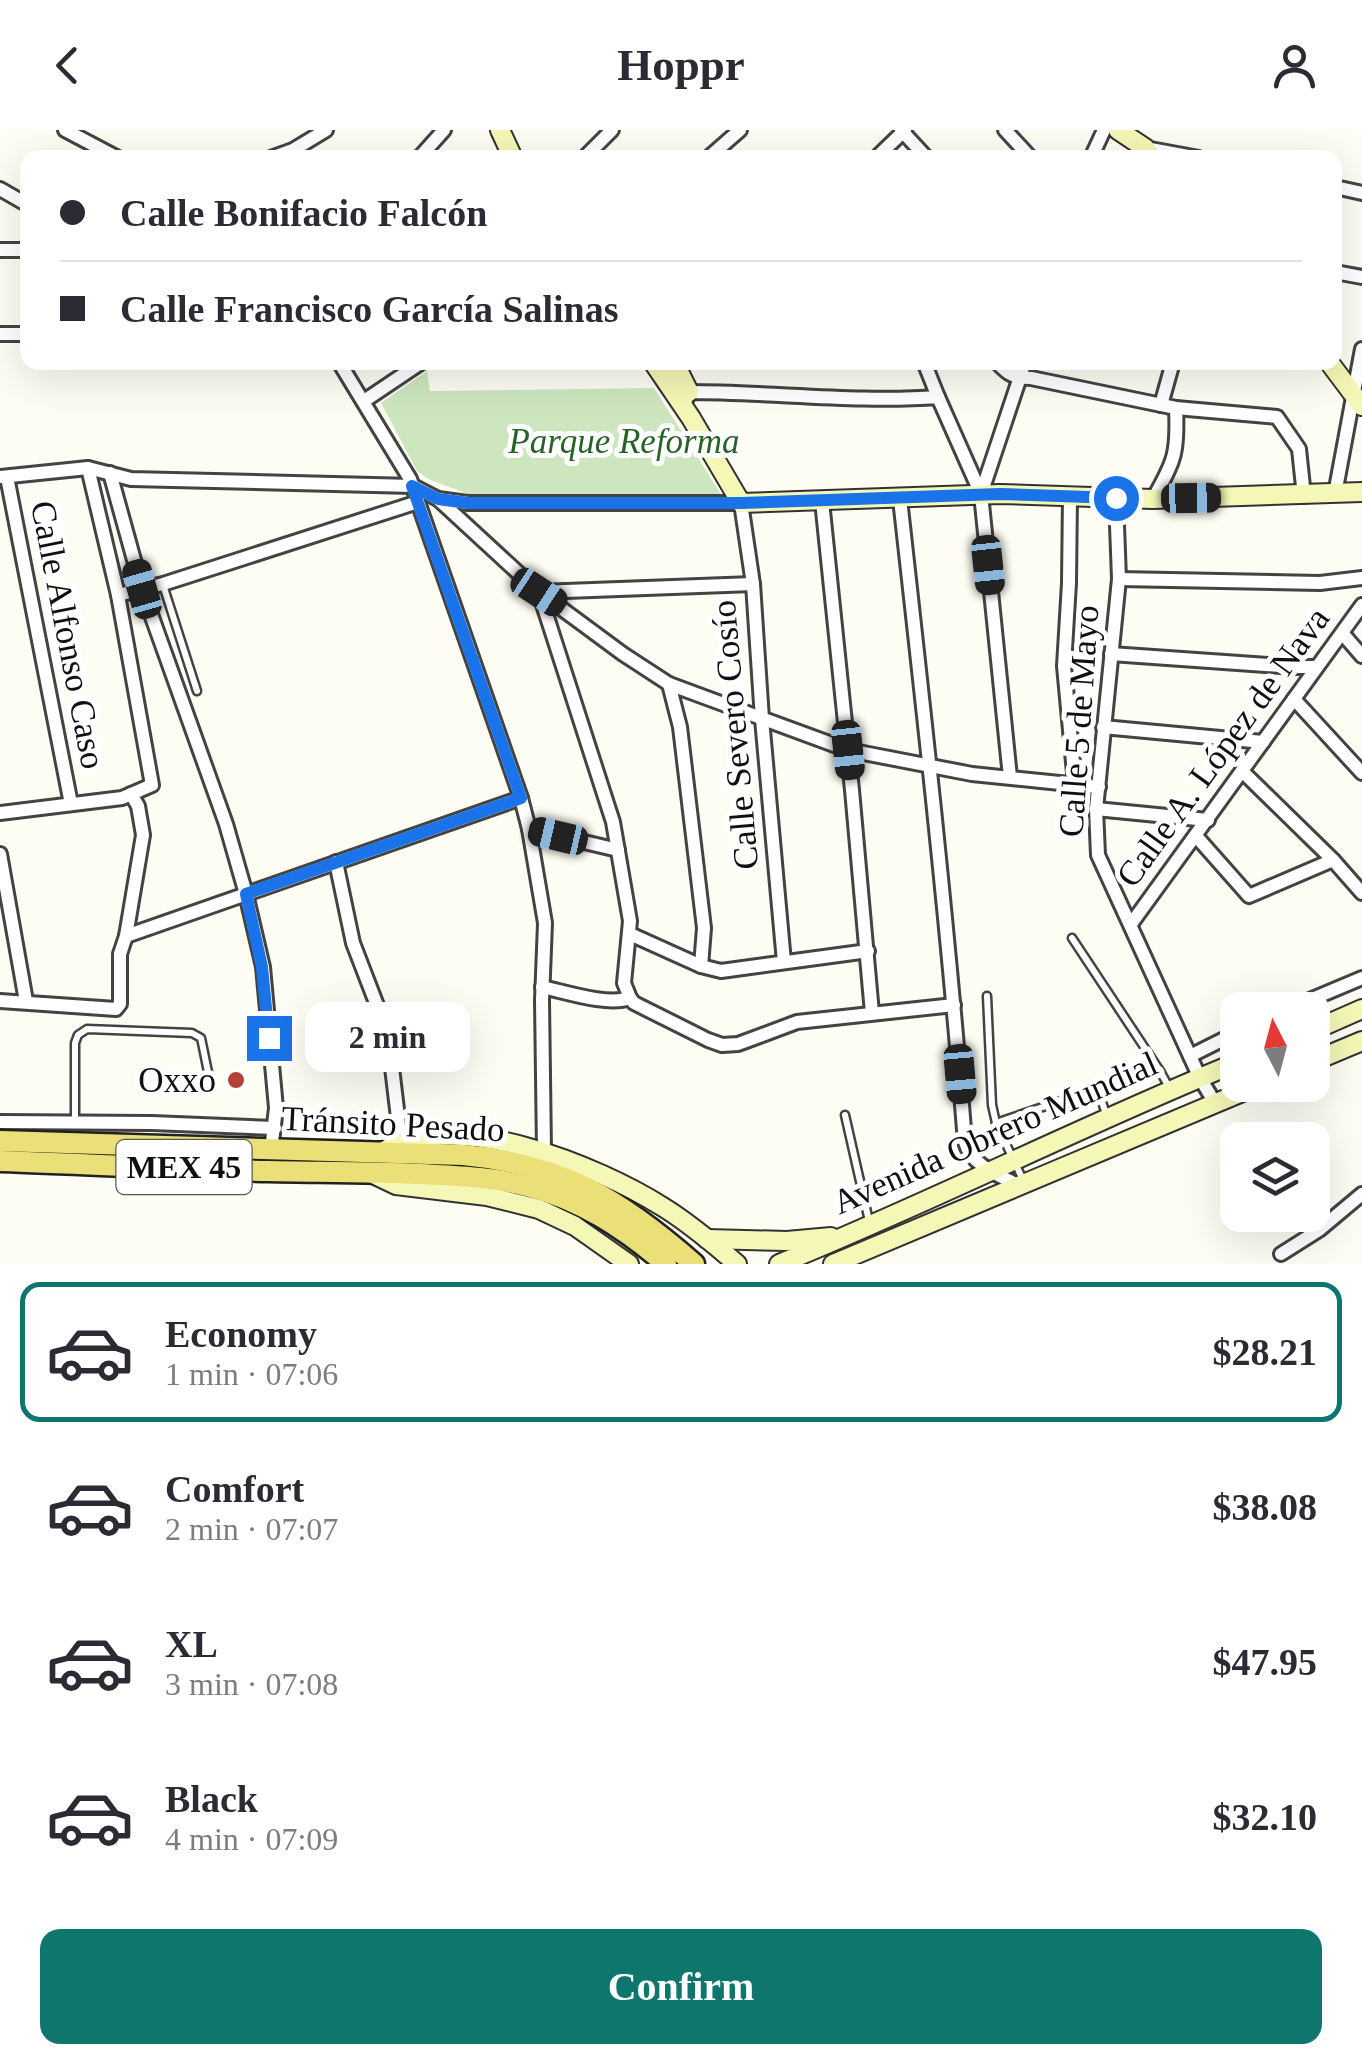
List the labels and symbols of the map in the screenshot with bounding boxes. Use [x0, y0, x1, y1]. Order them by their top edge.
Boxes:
park label: Parque Reforma [507, 422, 740, 461]
route start [1094, 476, 1139, 521]
car [1161, 482, 1221, 514]
street label: Calle Alfonso Caso [23, 498, 113, 772]
car [970, 534, 1006, 596]
car [119, 556, 165, 622]
car [506, 563, 572, 621]
street label: Calle Severo Cosío [704, 599, 766, 871]
street label: Calle A. López de Nava [1109, 600, 1338, 894]
street label: Calle 5 de Mayo [1051, 604, 1107, 838]
car [830, 719, 866, 781]
car [525, 815, 591, 857]
north arrow [1220, 992, 1330, 1102]
callout: 2 min [304, 1003, 469, 1073]
route end [247, 1016, 292, 1061]
car [942, 1043, 978, 1105]
street label: Avenida Obrero Mundial [827, 1044, 1164, 1222]
place label: Oxxo [138, 1061, 216, 1100]
marker: Oxxo [225, 1069, 247, 1091]
street label: Tránsito Pesado [280, 1099, 506, 1149]
road number: MEX 45 [116, 1140, 252, 1194]

